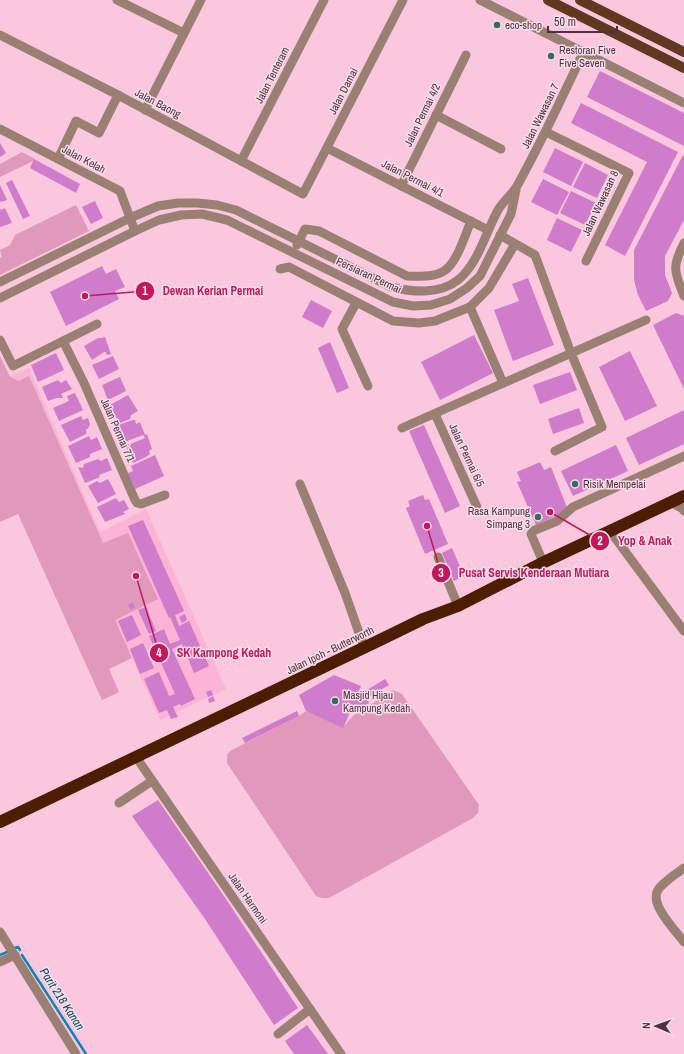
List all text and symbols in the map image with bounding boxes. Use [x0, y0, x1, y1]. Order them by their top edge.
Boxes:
scale bar [548, 8, 617, 34]
text: 50 m [554, 14, 576, 30]
place label: eco-shop [505, 18, 542, 32]
marker: eco-shop [492, 20, 502, 30]
place label: Restoran Five Five Seven [559, 43, 616, 70]
street label: Jalan Tenteram [252, 44, 292, 106]
marker: Restoran Five Five Seven [546, 51, 556, 61]
street label: Jalan Damai [325, 65, 361, 117]
street label: Jalan Permai 4/2 [401, 81, 443, 149]
street label: Jalan Wawasan 7 [518, 81, 562, 151]
street label: Jalan Baong [133, 85, 183, 121]
street label: Jalan Kelah [60, 142, 108, 176]
street label: Jalan Permai 4/1 [379, 156, 447, 200]
street label: Jalan Wawasan 8 [579, 168, 621, 238]
street label: Persiaran Permai [334, 254, 404, 296]
callout: Dewan Kerian Permai [135, 279, 271, 303]
text: 1 [142, 283, 148, 299]
text: Dewan Kerian Permai [163, 283, 264, 299]
street label: Jalan Permai 7/1 [98, 396, 138, 464]
street label: Jalan Permai 6/5 [446, 421, 488, 489]
place label: Risik Mempelai [583, 477, 646, 491]
marker: Risik Mempelai [570, 479, 580, 489]
place label: Rasa Kampung Simpang 3 [468, 504, 530, 531]
marker: Rasa Kampung Simpang 3 [533, 512, 543, 522]
callout: Yop & Anak [590, 529, 681, 553]
text: 2 [597, 533, 603, 549]
text: Yop & Anak [618, 533, 673, 549]
callout: Pusat Servis Kenderaan Mutiara [431, 561, 617, 585]
text: 3 [438, 565, 444, 581]
text: Pusat Servis Kenderaan Mutiara [459, 565, 610, 581]
street label: Jalan Ipoh - Butterworth [284, 623, 376, 677]
callout: SK Kampong Kedah [149, 641, 279, 665]
text: 4 [156, 645, 162, 661]
text: SK Kampong Kedah [177, 645, 271, 661]
place label: Masjid Hijau Kampung Kedah [343, 688, 410, 715]
marker: Masjid Hijau Kampung Kedah [330, 696, 340, 706]
street label: Jalan Harmoni [225, 870, 271, 926]
water label: Parit 218 Kanan [36, 965, 88, 1033]
north arrow [636, 1006, 676, 1046]
text: N [639, 1022, 653, 1029]

